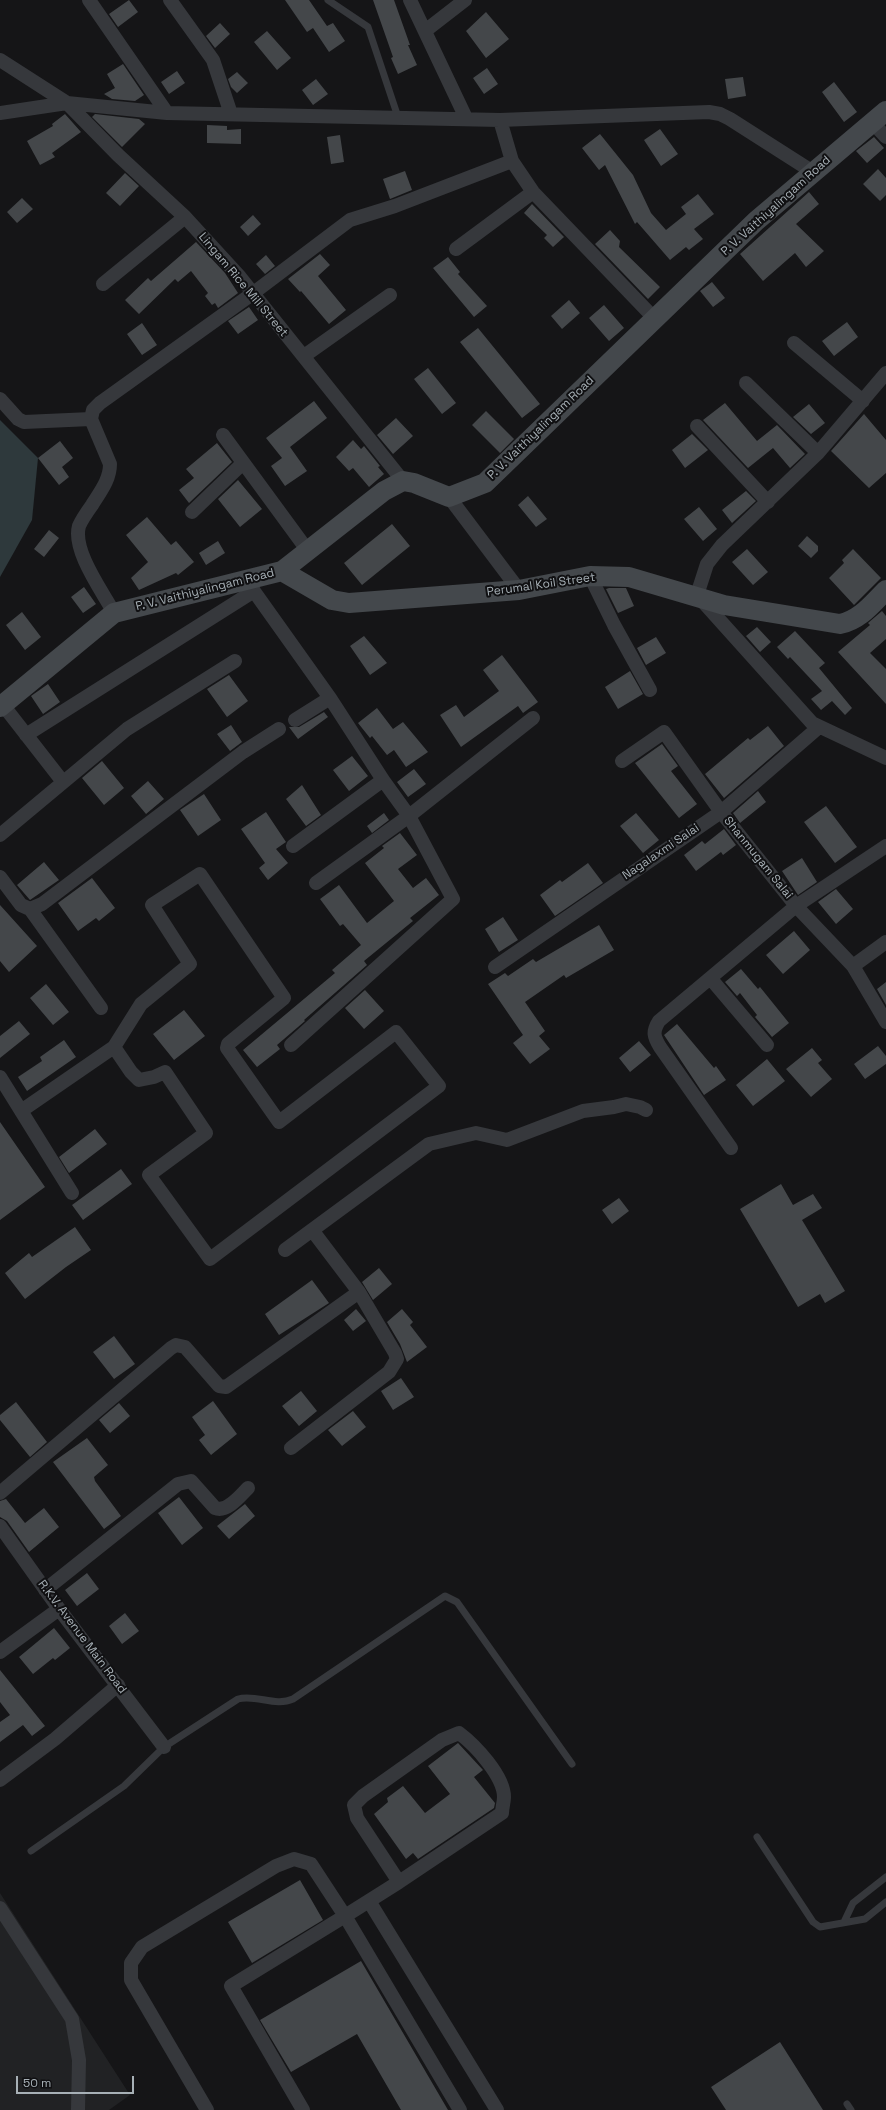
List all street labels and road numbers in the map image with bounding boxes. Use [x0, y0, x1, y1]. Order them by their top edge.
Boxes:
street label: P. V. Vaithiyalingam Road [718, 153, 834, 259]
street label: Lingam Rice Mill Street [195, 230, 291, 340]
street label: P. V. Vaithiyalingam Road [485, 373, 597, 483]
street label: P. V. Vaithiyalingam Road [134, 566, 276, 614]
street label: Perumal Koil Street [486, 570, 596, 600]
street label: Shanmugam Salai [720, 814, 796, 902]
street label: Nagalaxmi Salai [620, 821, 702, 883]
street label: R.K.V. Avenue Main Road [35, 1577, 129, 1697]

